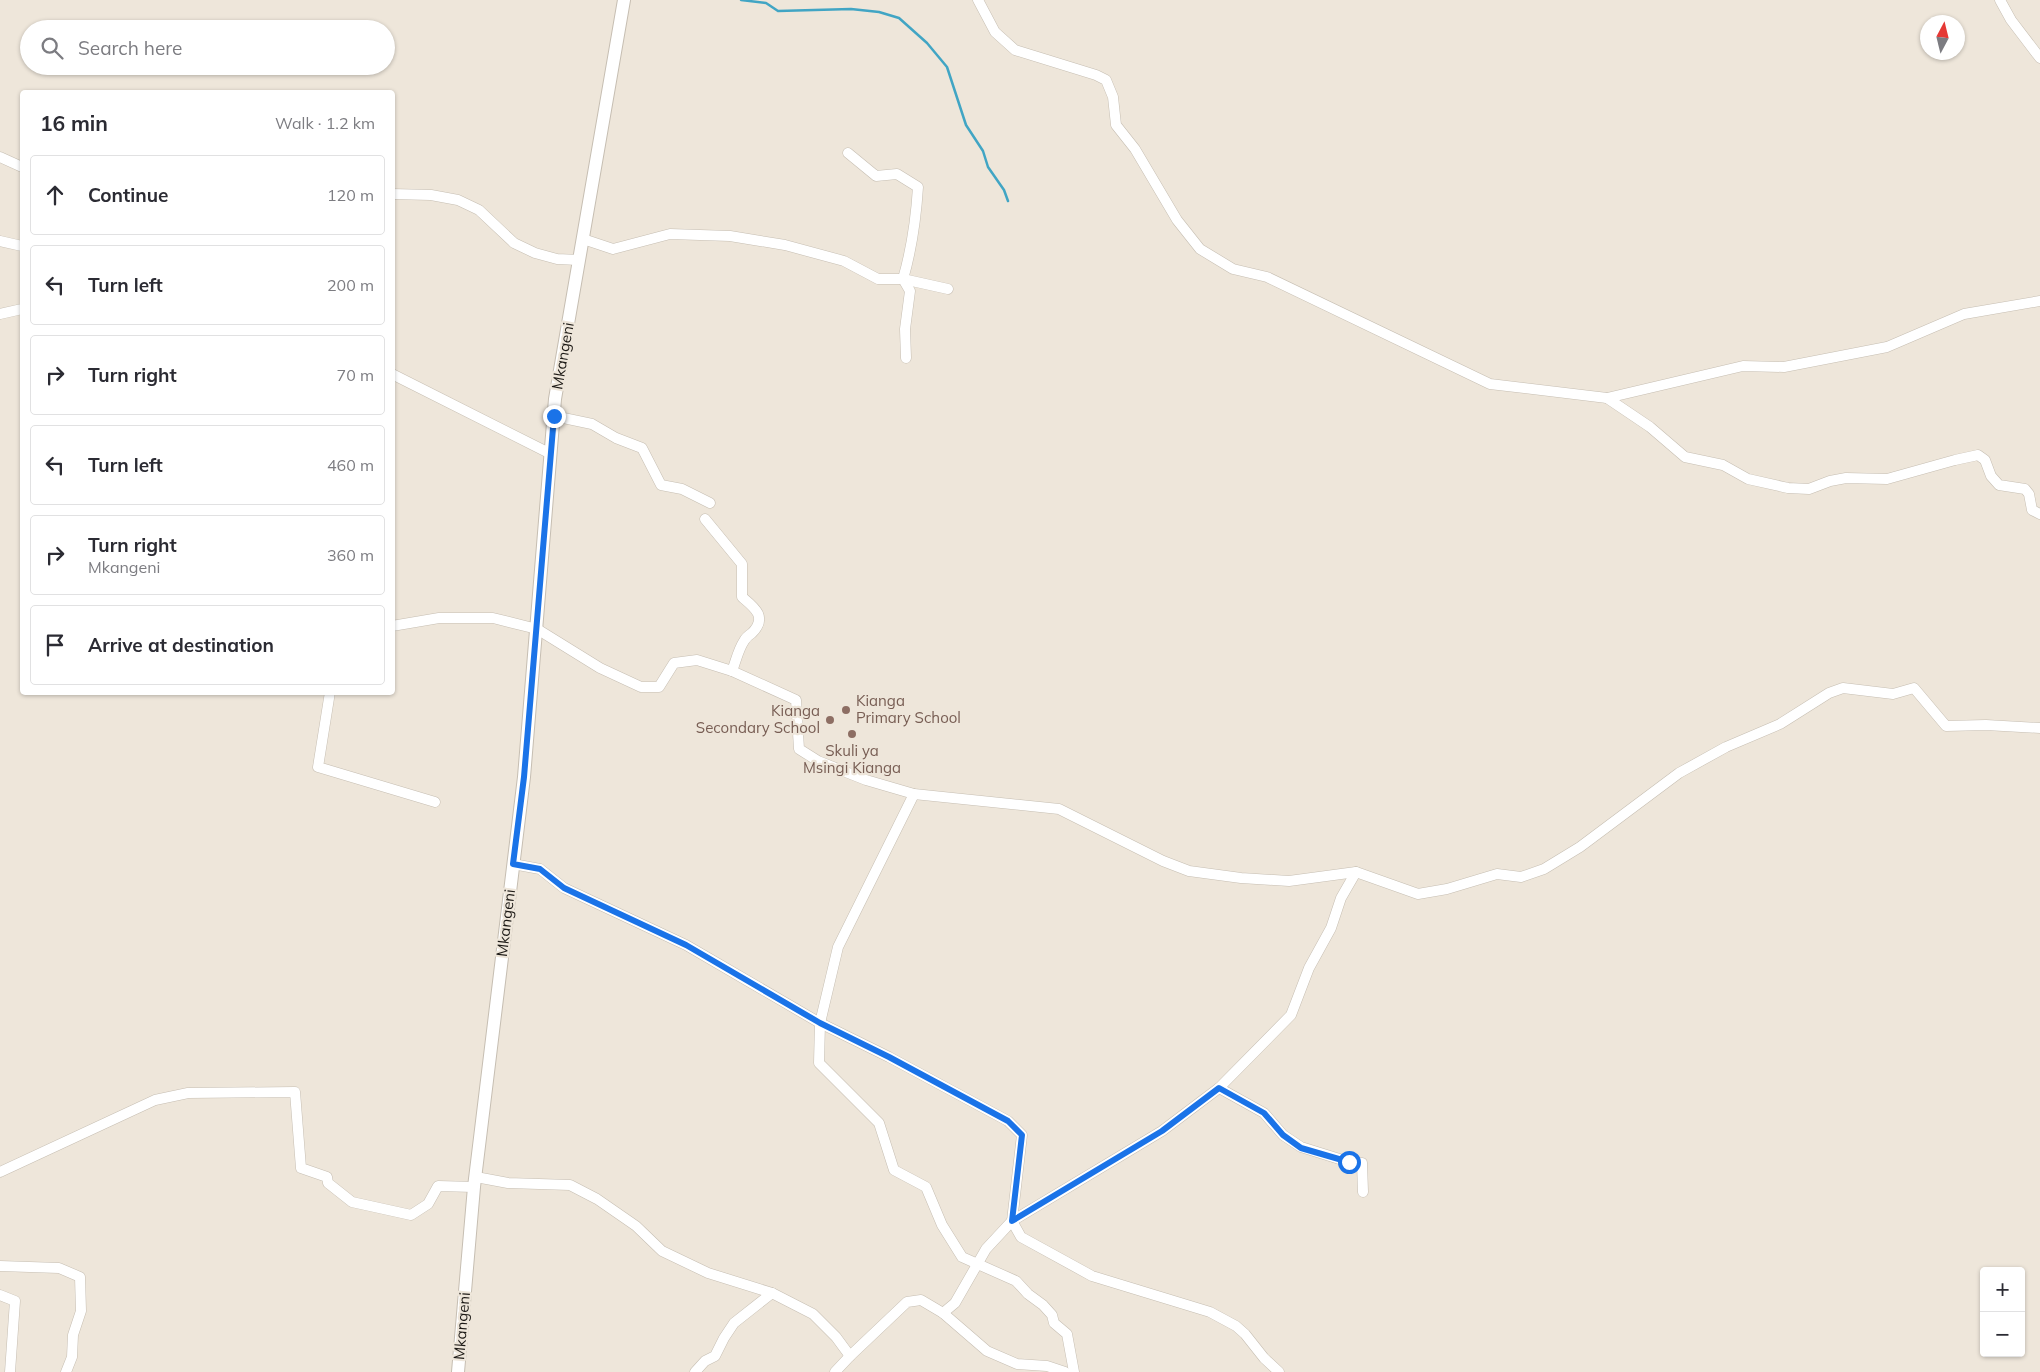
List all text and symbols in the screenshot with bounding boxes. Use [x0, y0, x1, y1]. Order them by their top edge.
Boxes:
north arrow [1920, 15, 1965, 60]
search box [20, 20, 395, 75]
icon: search [38, 34, 66, 62]
text: Search here [78, 36, 182, 60]
text: 16 min [40, 110, 108, 136]
text: Walk · 1.2 km [275, 113, 375, 133]
icon: ahead [41, 181, 69, 209]
text: Continue [88, 183, 168, 207]
text: 120 m [327, 185, 374, 205]
icon: left [41, 271, 69, 299]
text: Turn left [88, 273, 163, 297]
text: 200 m [327, 275, 374, 295]
street label: Mkangeni [547, 321, 578, 391]
icon: right [41, 361, 69, 389]
text: Turn right [88, 363, 177, 387]
text: 70 m [337, 365, 374, 385]
route end [543, 405, 566, 428]
icon: left [41, 451, 69, 479]
text: Turn left [88, 453, 163, 477]
text: 460 m [327, 455, 374, 475]
text: Turn right [88, 533, 177, 557]
icon: right [41, 541, 69, 569]
text: 360 m [327, 545, 374, 565]
text: Mkangeni [88, 557, 160, 577]
icon: arrive [41, 631, 69, 659]
text: Arrive at destination [88, 633, 274, 657]
place label: Kianga Primary School [856, 691, 961, 727]
place label: Kianga Secondary School [696, 701, 820, 737]
marker: Kianga Primary School [840, 704, 852, 716]
marker: Kianga Secondary School [824, 714, 836, 726]
marker: Skuli ya Msingi Kianga [846, 728, 858, 740]
place label: Skuli ya Msingi Kianga [803, 741, 901, 777]
street label: Mkangeni [492, 888, 519, 958]
route start [1338, 1151, 1361, 1174]
map controls [1980, 1267, 2025, 1357]
button: + [1980, 1267, 2025, 1312]
street label: Mkangeni [449, 1291, 474, 1361]
button: − [1980, 1312, 2025, 1357]

